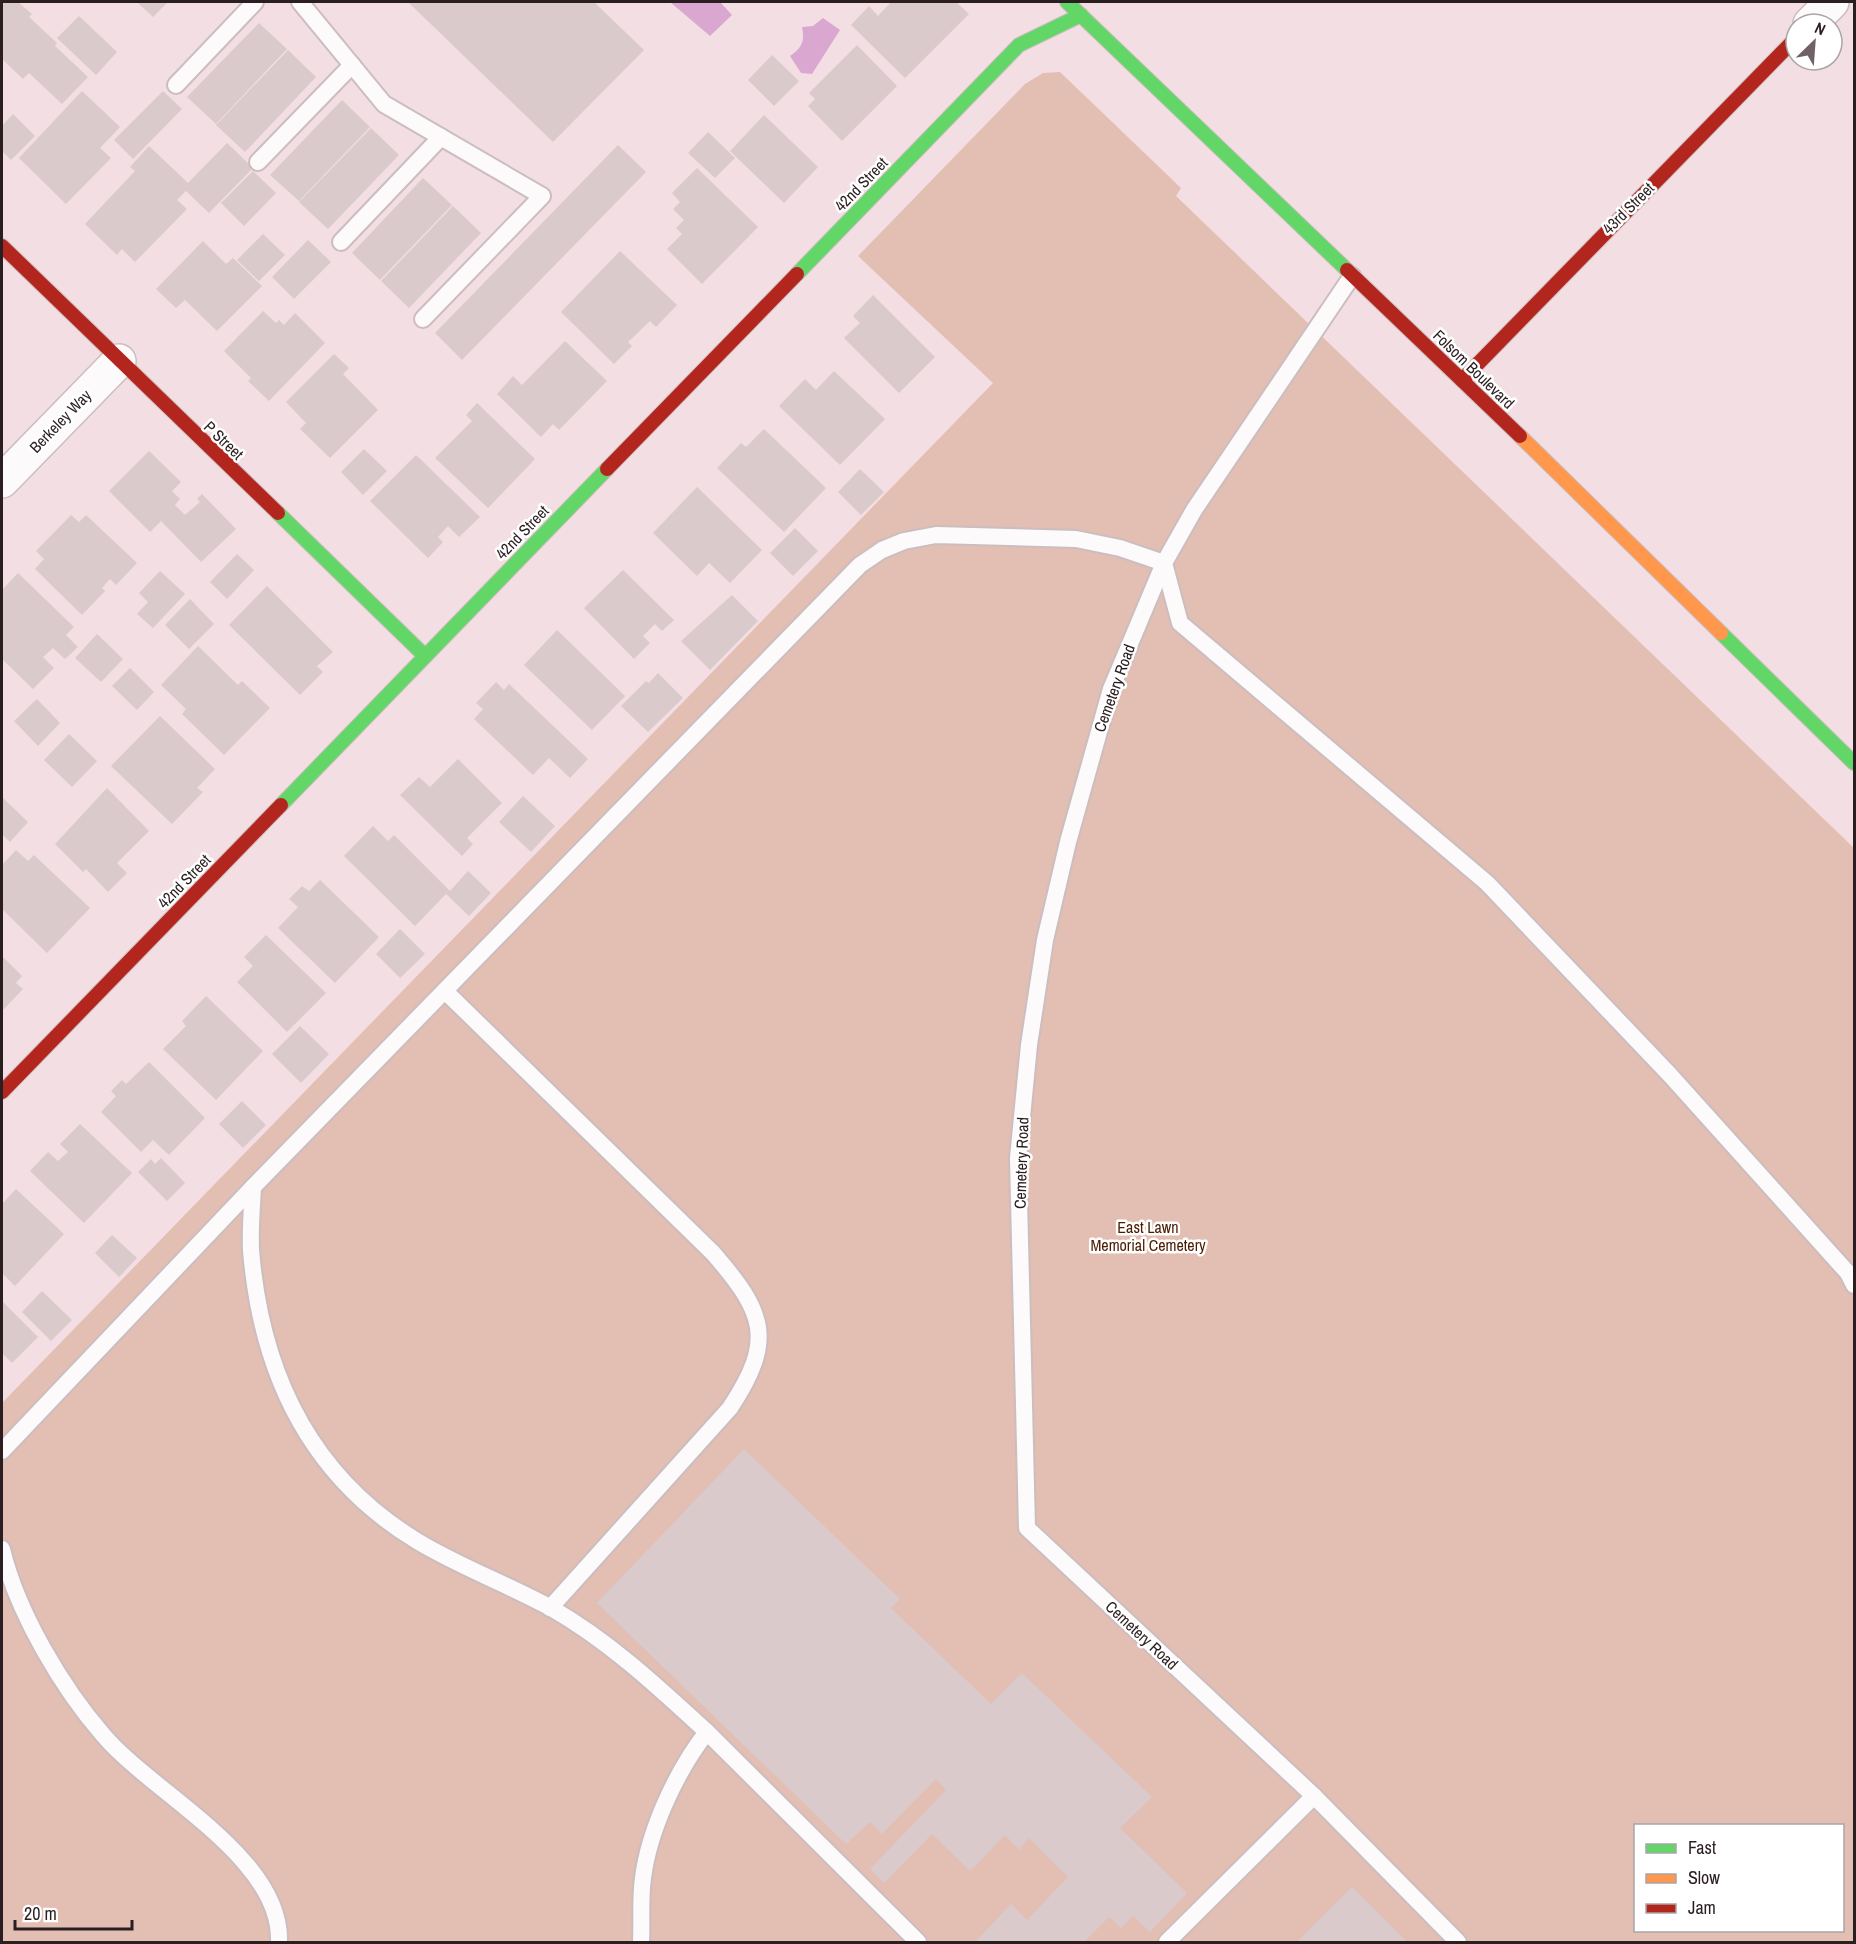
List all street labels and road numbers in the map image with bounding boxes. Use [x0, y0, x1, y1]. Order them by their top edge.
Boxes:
street label: 42nd Street [830, 152, 893, 216]
street label: 43rd Street [1597, 177, 1659, 239]
street label: Folsom Boulevard [1429, 325, 1519, 413]
street label: Berkeley Way [24, 384, 96, 458]
street label: P Street [199, 416, 249, 465]
street label: 42nd Street [491, 500, 554, 564]
street label: Cemetery Road [1088, 641, 1140, 735]
street label: 42nd Street [153, 849, 216, 913]
street label: Cemetery Road [1008, 1117, 1034, 1209]
street label: Cemetery Road [1101, 1596, 1183, 1674]

